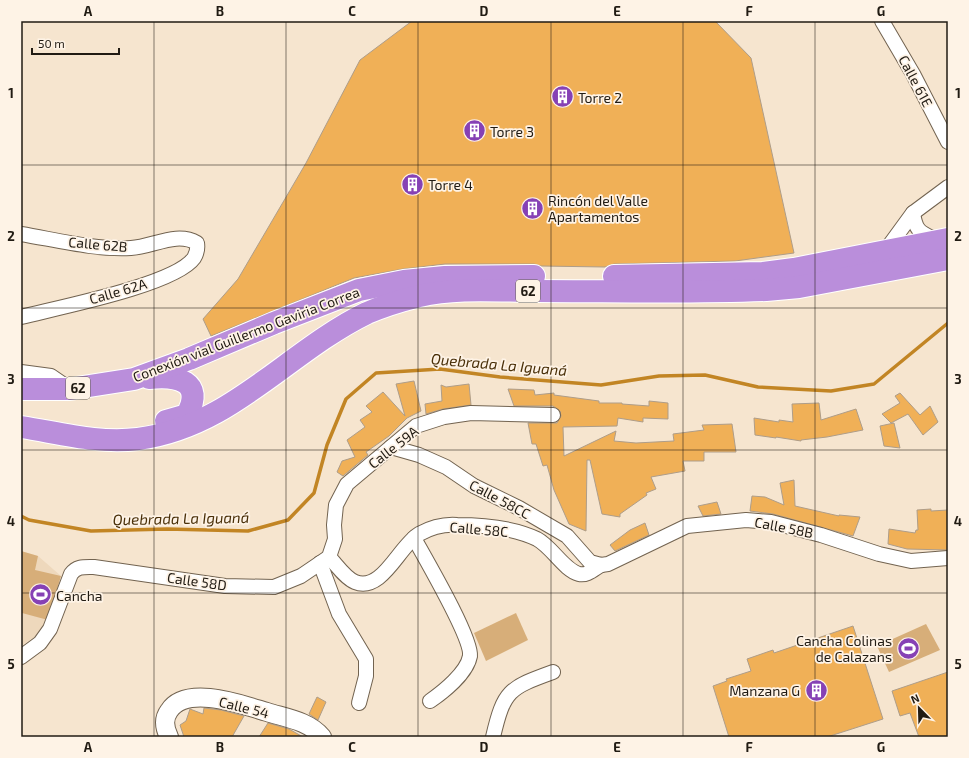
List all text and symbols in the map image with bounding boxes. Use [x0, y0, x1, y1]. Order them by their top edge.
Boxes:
text: A [84, 3, 93, 19]
text: B [216, 3, 224, 19]
text: C [348, 3, 356, 19]
text: D [480, 3, 489, 19]
text: E [613, 3, 621, 19]
text: F [745, 3, 753, 19]
text: G [877, 3, 885, 19]
scale bar [32, 30, 119, 56]
text: 50 m [38, 36, 65, 50]
street label: Calle 61E [895, 52, 937, 110]
building icon: Torre 2 [550, 84, 576, 110]
text: 1 [8, 85, 14, 101]
text: 1 [955, 85, 961, 101]
place label: Torre 2 [578, 89, 622, 106]
building icon: Torre 3 [461, 118, 487, 144]
place label: Torre 3 [490, 123, 534, 140]
building icon: Torre 4 [400, 171, 426, 197]
place label: Torre 4 [428, 176, 473, 193]
place label: Rincón del Valle Apartamentos [548, 192, 648, 225]
building icon: Rincón del Valle Apartamentos [519, 195, 545, 221]
text: 2 [7, 228, 15, 244]
text: 2 [954, 228, 962, 244]
street label: Calle 62B [68, 233, 128, 255]
street label: Calle 62A [87, 275, 149, 307]
road number: 62 [516, 280, 540, 302]
street label: Conexión vial Guillermo Gaviria Correa [130, 283, 362, 385]
water label: Quebrada La Iguaná [430, 349, 568, 380]
text: 3 [7, 371, 15, 387]
text: 3 [954, 371, 962, 387]
road number: 62 [66, 377, 90, 399]
street label: Calle 59A [365, 422, 422, 472]
street label: Calle 58CC [467, 476, 533, 522]
water label: Quebrada La Iguaná [113, 508, 249, 529]
text: 4 [7, 513, 15, 529]
street label: Calle 58B [753, 513, 815, 541]
text: 4 [954, 513, 962, 529]
street label: Calle 58C [449, 518, 509, 540]
street label: Calle 58D [166, 568, 228, 594]
sports icon: Cancha [28, 582, 54, 608]
place label: Cancha [56, 587, 102, 604]
place label: Cancha Colinas de Calazans [796, 632, 892, 665]
sports icon: Cancha Colinas de Calazans [895, 635, 921, 661]
text: 5 [7, 656, 15, 672]
text: 5 [954, 656, 962, 672]
building icon: Manzana G [803, 677, 829, 703]
place label: Manzana G [729, 682, 800, 699]
north arrow [899, 688, 939, 728]
text: N [909, 691, 921, 706]
street label: Calle 54 [217, 693, 271, 721]
text: A [84, 739, 93, 755]
text: B [216, 739, 224, 755]
text: C [348, 739, 356, 755]
text: D [480, 739, 489, 755]
text: E [613, 739, 621, 755]
text: F [745, 739, 753, 755]
text: G [877, 739, 885, 755]

